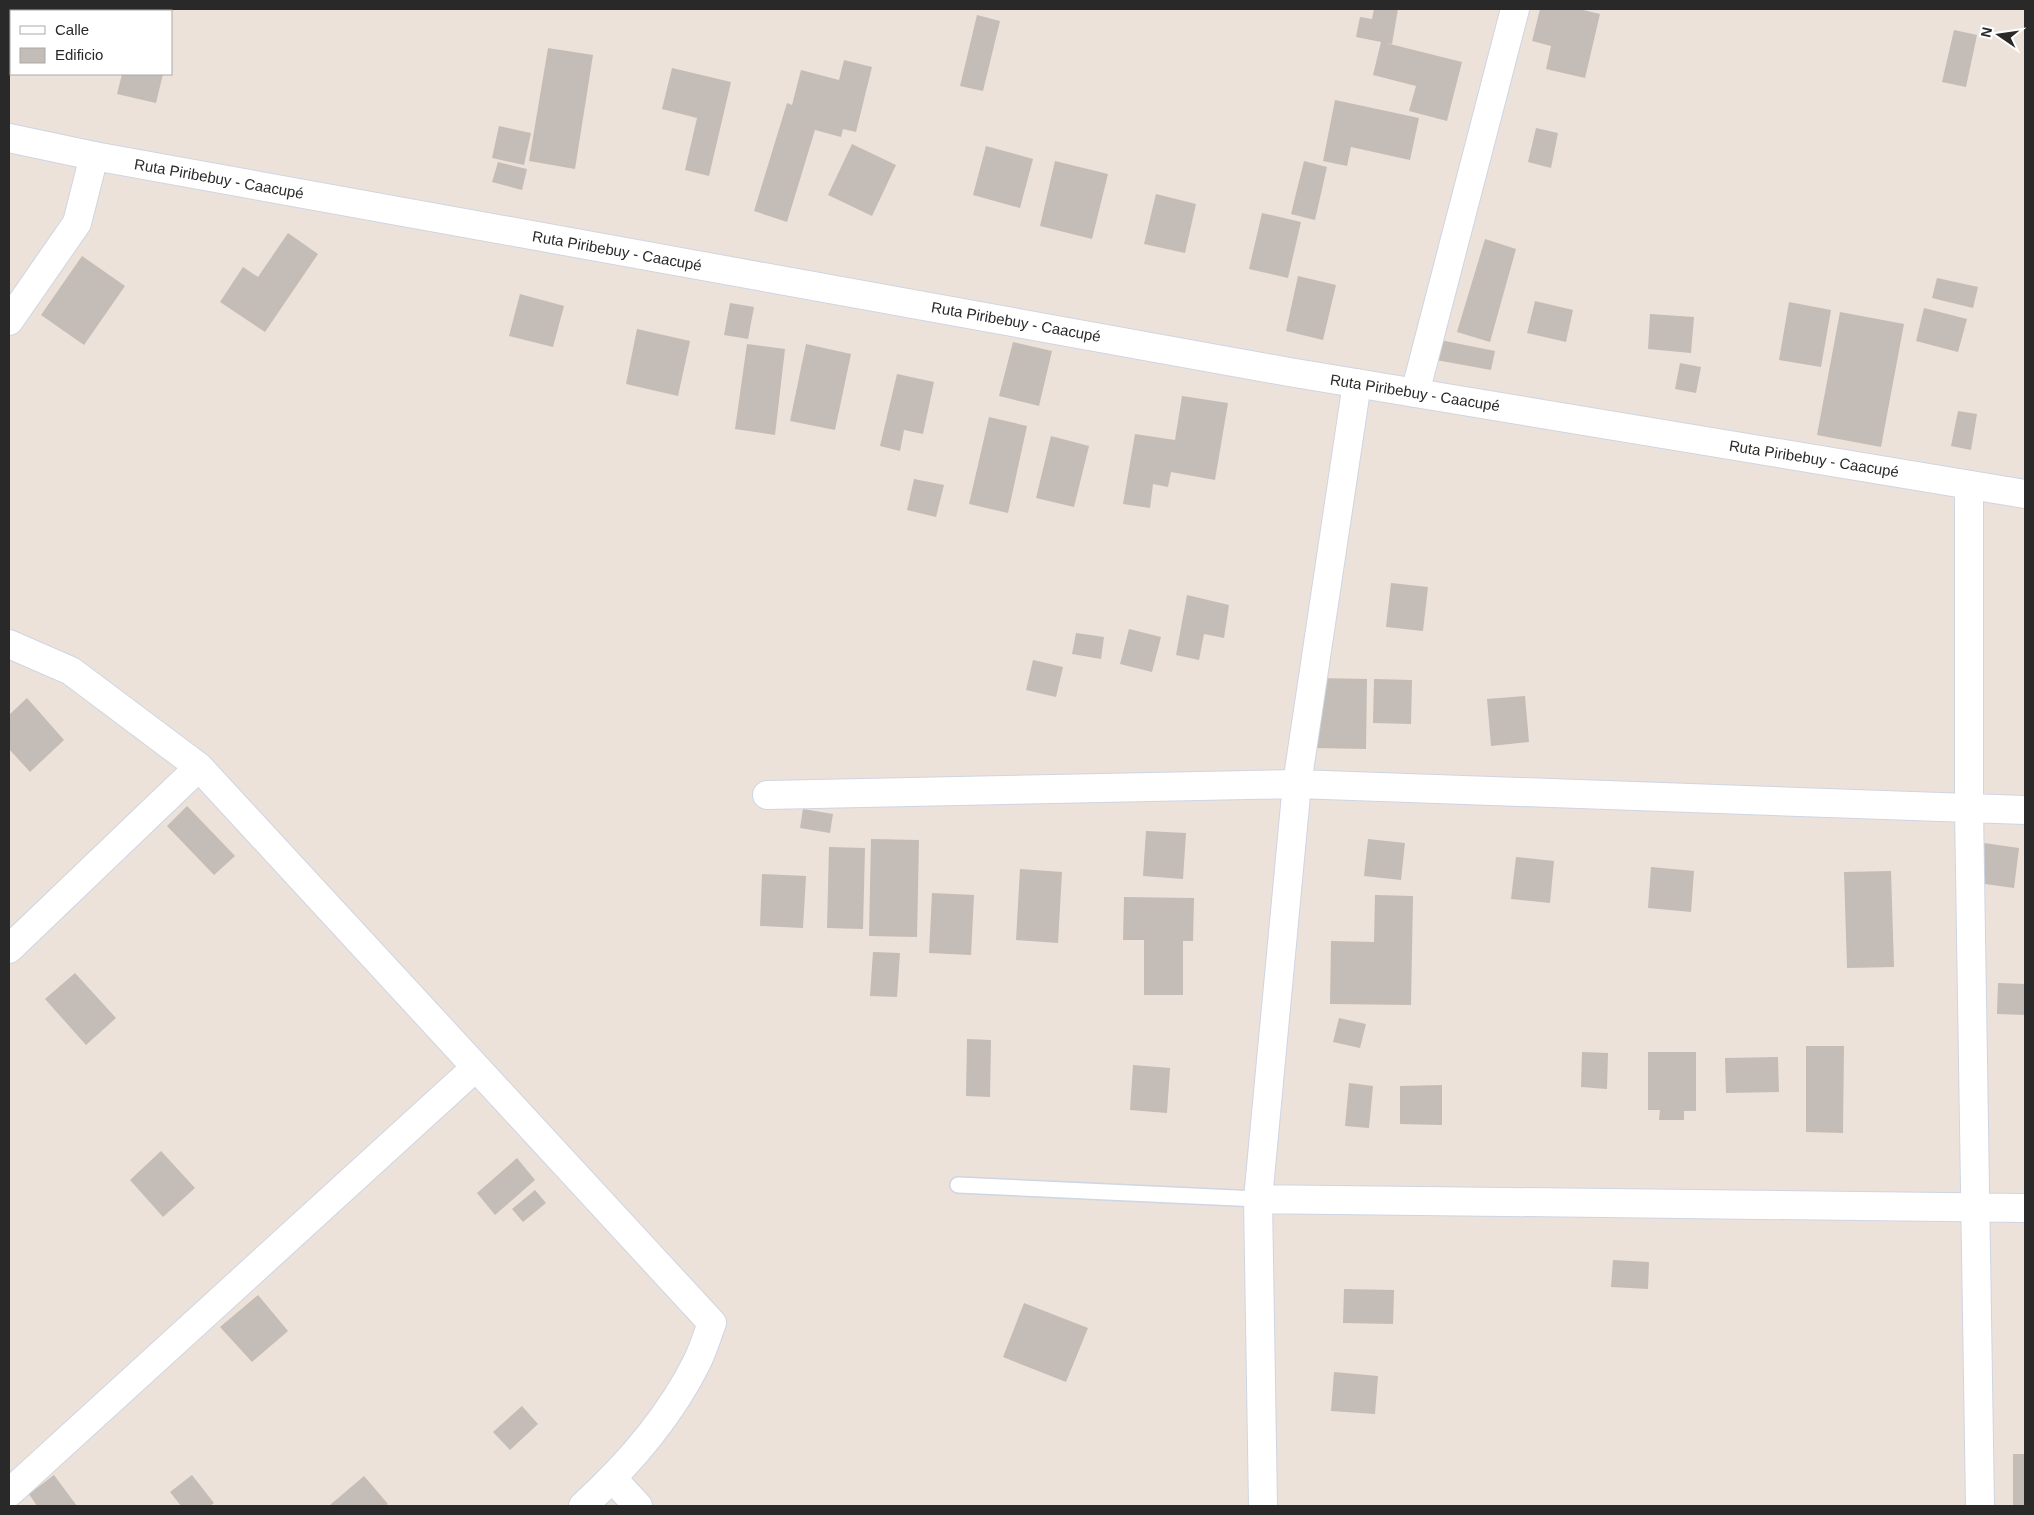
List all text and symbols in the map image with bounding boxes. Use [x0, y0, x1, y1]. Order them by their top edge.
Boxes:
legend [10, 10, 172, 75]
north arrow [1974, 10, 2024, 60]
text: Calle [55, 21, 89, 38]
text: N [1977, 25, 1995, 39]
text: Edificio [55, 46, 103, 63]
street label: Ruta Piribebuy - Caacupé [133, 155, 305, 202]
street label: Ruta Piribebuy - Caacupé [531, 227, 703, 274]
street label: Ruta Piribebuy - Caacupé [930, 298, 1102, 345]
street label: Ruta Piribebuy - Caacupé [1329, 371, 1501, 414]
street label: Ruta Piribebuy - Caacupé [1728, 437, 1900, 480]

